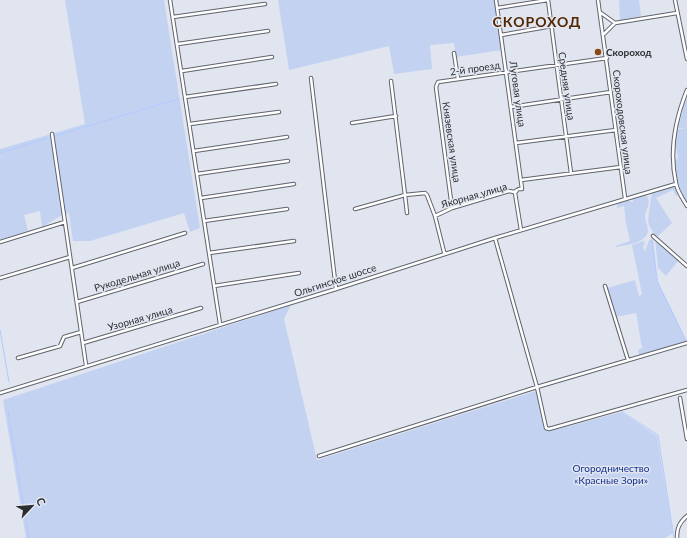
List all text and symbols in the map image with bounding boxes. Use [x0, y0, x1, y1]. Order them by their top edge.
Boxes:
district label: СКОРОХОД [493, 13, 581, 30]
place label: Скороход [606, 46, 652, 58]
marker: Скороход [593, 47, 603, 57]
street label: Средняя улица [556, 51, 578, 121]
street label: 2-й проезд [449, 59, 501, 77]
street label: Луговая улица [507, 59, 529, 128]
street label: Скороходовская улица [611, 69, 635, 175]
street label: Князевская улица [440, 101, 464, 183]
street label: Якорная улица [439, 180, 508, 210]
street label: Рукодельная улица [93, 256, 181, 294]
street label: Ольгинское шоссе [292, 261, 378, 299]
street label: Узорная улица [106, 303, 174, 333]
park label: Огородничество «Красные Зори» [572, 462, 650, 486]
north arrow [12, 486, 52, 526]
text: С [34, 495, 49, 508]

